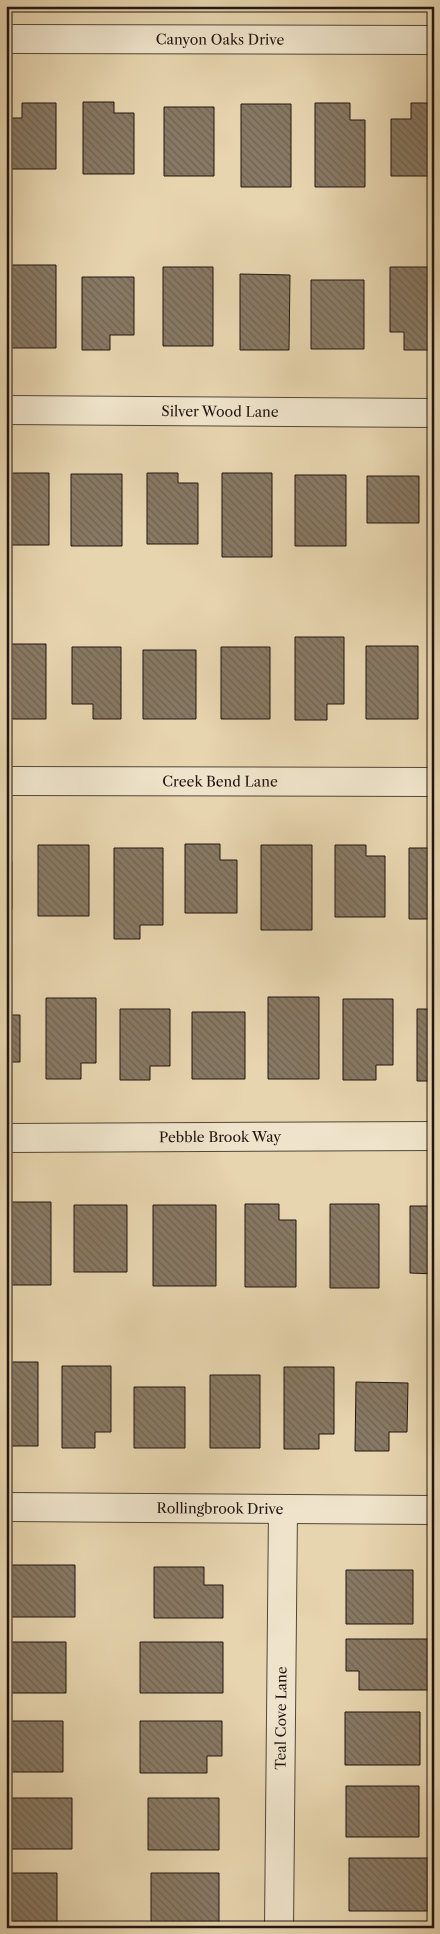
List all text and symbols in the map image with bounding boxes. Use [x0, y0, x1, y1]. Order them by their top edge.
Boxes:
street label: Canyon Oaks Drive [156, 30, 284, 49]
street label: Silver Wood Lane [161, 402, 279, 421]
street label: Creek Bend Lane [162, 772, 278, 791]
street label: Pebble Brook Way [159, 1128, 281, 1146]
street label: Rollingbrook Drive [157, 1499, 284, 1518]
street label: Teal Cove Lane [272, 1666, 290, 1770]

